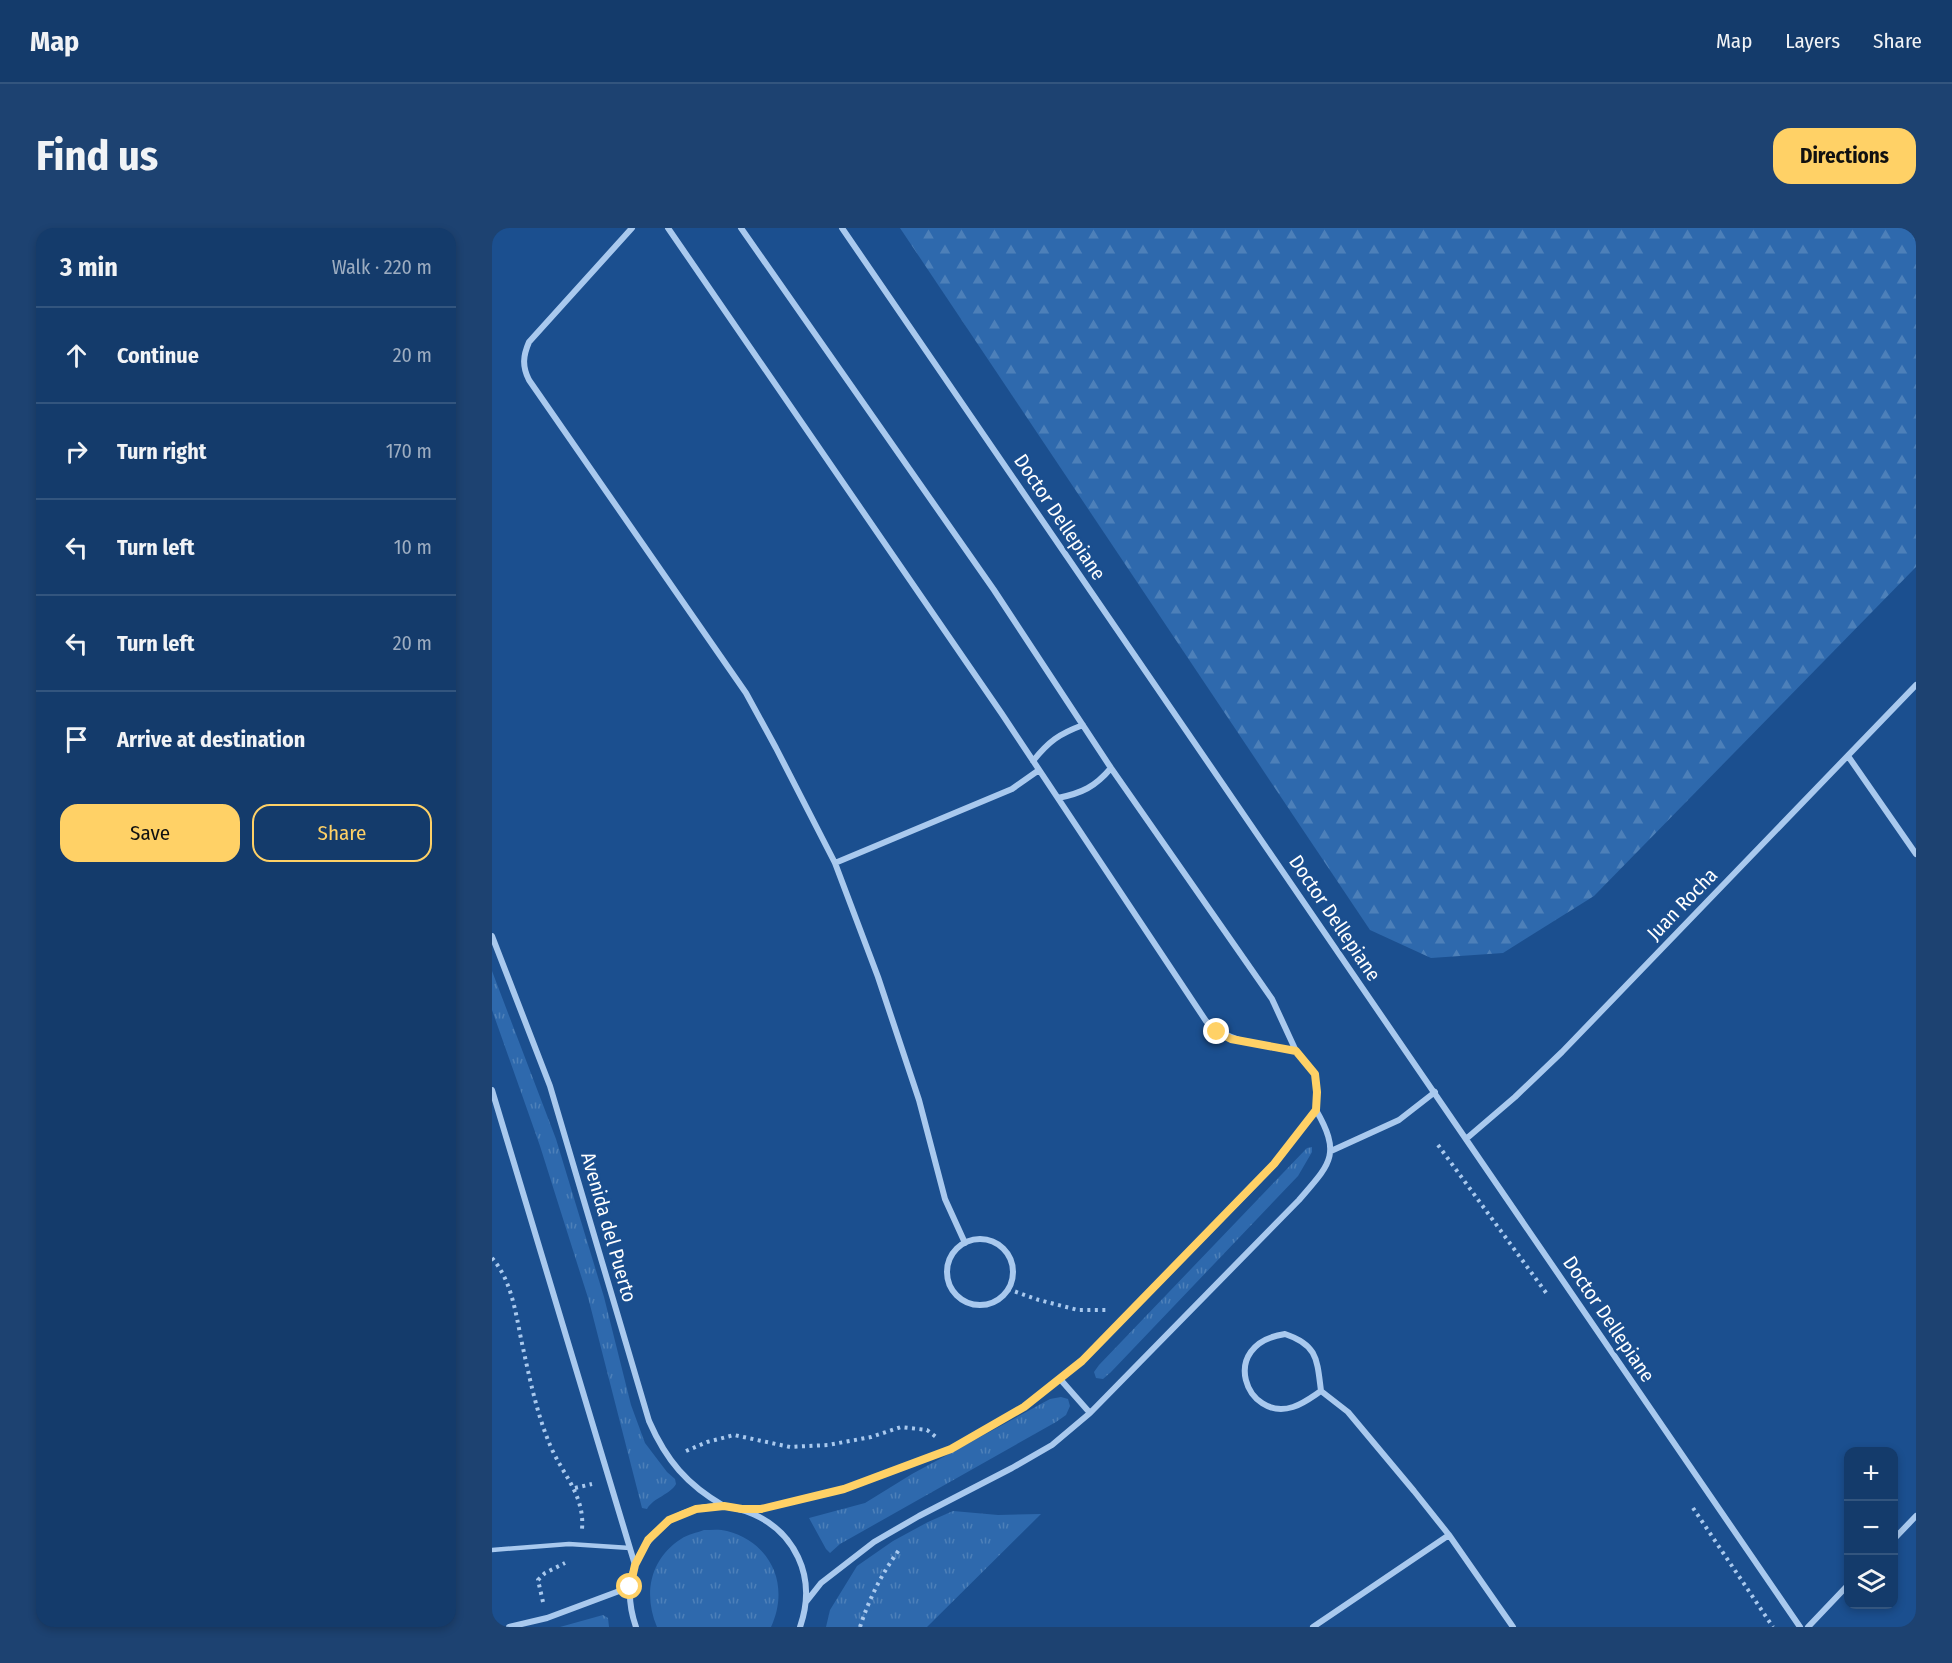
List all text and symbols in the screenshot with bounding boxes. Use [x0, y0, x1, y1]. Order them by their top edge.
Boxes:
text: Map [30, 25, 79, 58]
text: Map [1716, 28, 1752, 54]
text: Layers [1785, 28, 1840, 54]
text: Share [1873, 28, 1922, 54]
button: Directions [1773, 128, 1916, 184]
text: Find us [36, 131, 158, 181]
text: 3 min [60, 252, 118, 283]
text: Walk · 220 m [332, 255, 432, 279]
icon: ahead [60, 339, 93, 372]
text: Continue [117, 342, 199, 369]
text: 20 m [393, 343, 432, 367]
icon: right [60, 435, 93, 468]
text: Turn right [117, 438, 206, 465]
text: 170 m [386, 439, 432, 463]
street label: Doctor Dellepiane [1009, 449, 1111, 585]
icon: left [60, 531, 93, 564]
text: Turn left [117, 534, 195, 561]
text: 10 m [394, 535, 432, 559]
icon: left [60, 627, 93, 660]
text: Turn left [117, 630, 195, 657]
text: 20 m [393, 631, 432, 655]
icon: arrive [60, 723, 93, 756]
text: Arrive at destination [117, 726, 305, 753]
button: Save [60, 804, 240, 862]
button: Share [252, 804, 432, 862]
street label: Doctor Dellepiane [1284, 850, 1386, 986]
street label: Juan Rocha [1642, 863, 1722, 945]
route end [1203, 1018, 1229, 1044]
street label: Avenida del Puerto [576, 1149, 642, 1305]
street label: Doctor Dellepiane [1558, 1251, 1660, 1387]
map controls [1844, 1447, 1898, 1609]
button: + [1844, 1447, 1898, 1501]
button: − [1844, 1501, 1898, 1555]
button: layers [1844, 1555, 1898, 1609]
route start [616, 1573, 642, 1599]

